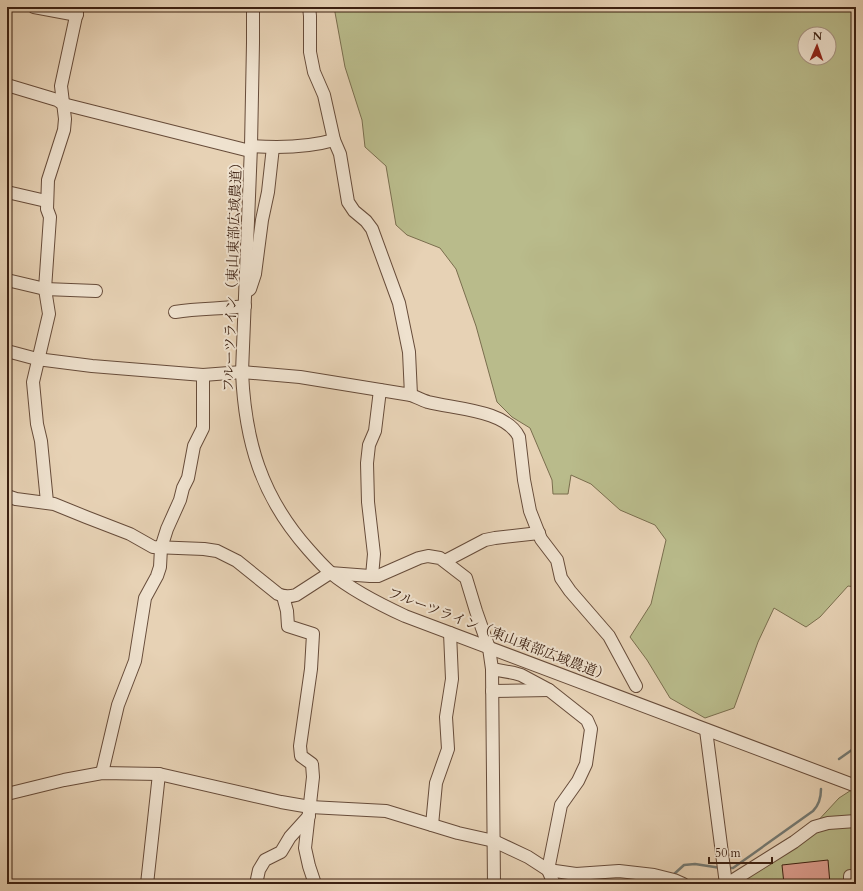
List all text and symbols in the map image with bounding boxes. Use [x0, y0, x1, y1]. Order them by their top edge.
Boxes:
north arrow [797, 26, 837, 66]
text: N [812, 29, 823, 44]
street label: フルーツライン（東山東部広域農道） [219, 156, 246, 393]
street label: フルーツライン（東山東部広域農道） [385, 583, 613, 686]
scale bar [709, 839, 772, 865]
text: 50 m [715, 845, 742, 861]

